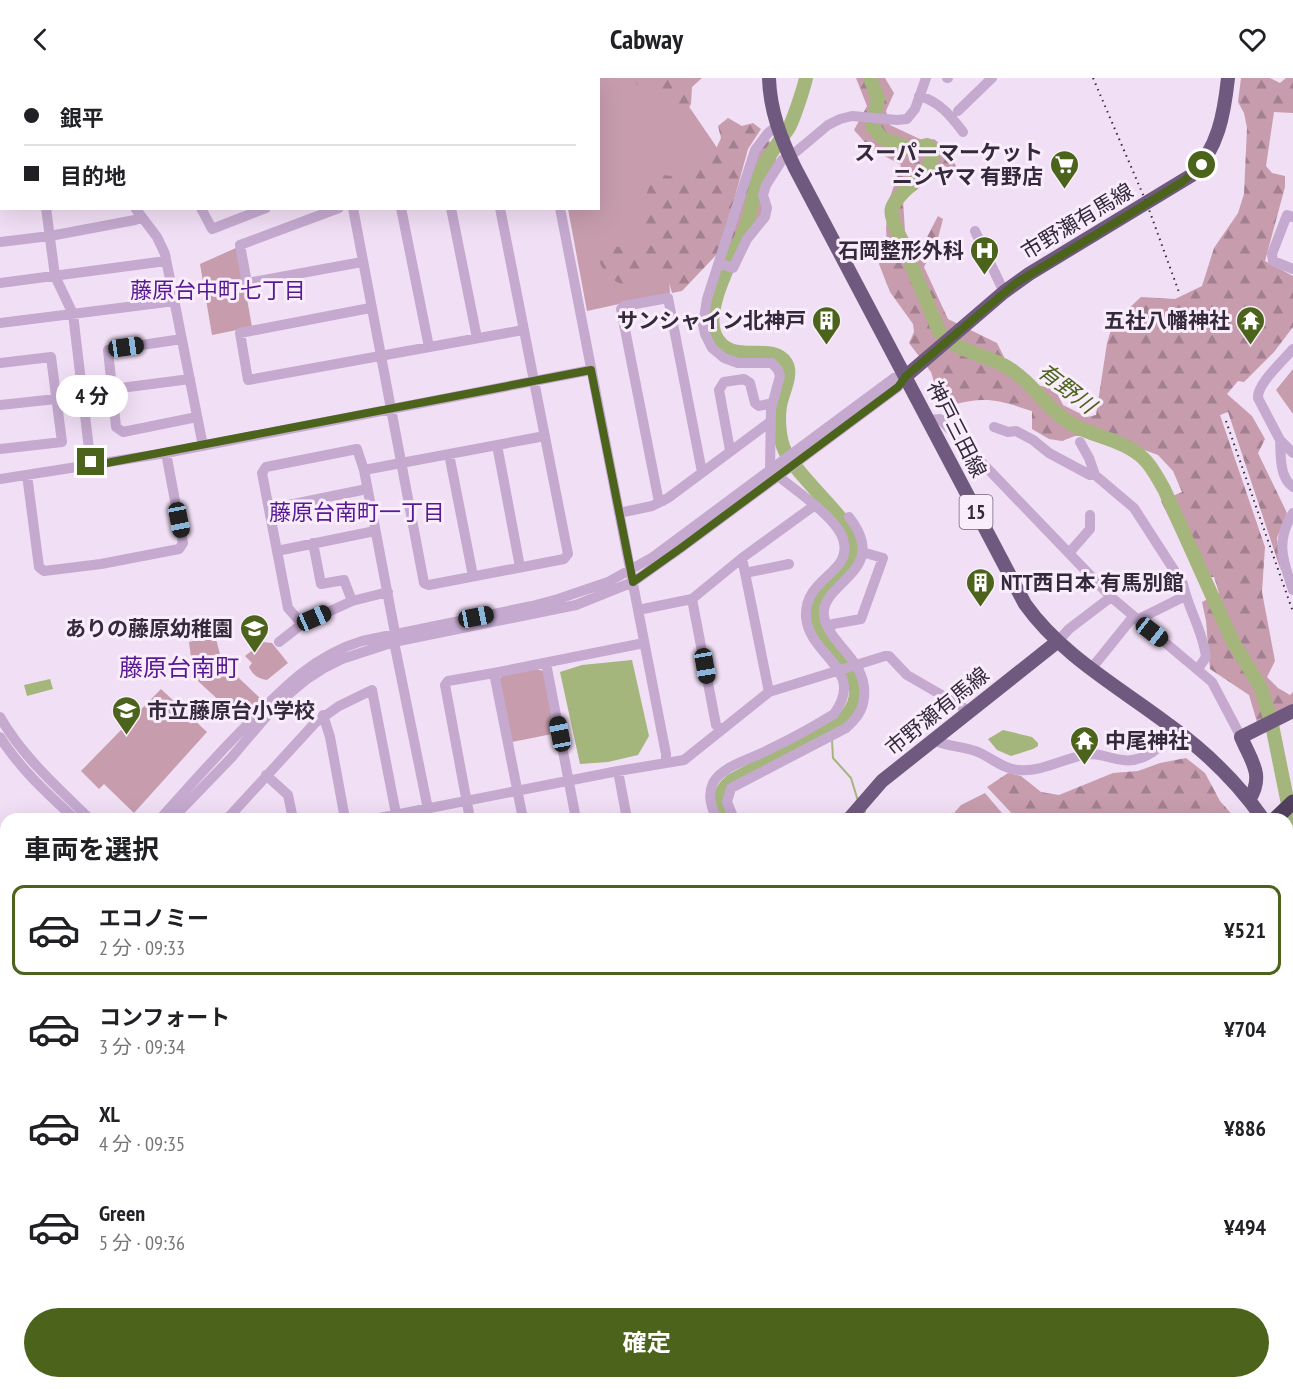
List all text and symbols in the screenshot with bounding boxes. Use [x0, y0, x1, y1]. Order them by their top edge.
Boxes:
text: Cabway [610, 22, 683, 56]
icon: back [24, 23, 57, 56]
icon: heart [1236, 23, 1269, 56]
text: 銀平 [60, 104, 104, 132]
place label: スーパーマーケット ニシヤマ 有野店 [854, 139, 1043, 190]
supermarket icon: スーパーマーケット ニシヤマ 有野店 [1048, 148, 1080, 190]
route start [1188, 151, 1215, 178]
text: 目的地 [60, 162, 126, 190]
street label: 市野瀬有馬線 [1016, 177, 1138, 265]
hospital icon: 石岡整形外科 [969, 234, 1001, 276]
place label: 石岡整形外科 [838, 237, 964, 264]
district label: 藤原台中町七丁目 [130, 276, 306, 304]
building icon: サンシャイン北神戸 [811, 304, 843, 346]
temple icon: 五社八幡神社 [1235, 304, 1267, 346]
place label: サンシャイン北神戸 [617, 307, 806, 334]
place label: 五社八幡神社 [1104, 307, 1230, 334]
car [107, 336, 145, 358]
water label: 有野川 [1032, 357, 1103, 421]
callout: 4 分 [55, 375, 127, 417]
street label: 神戸三田線 [921, 376, 993, 482]
text: 4 分 [75, 383, 109, 409]
route end [77, 448, 104, 475]
road number: 15 [960, 495, 992, 529]
district label: 藤原台南町一丁目 [269, 498, 445, 526]
car [167, 501, 191, 539]
building icon: NTT西日本 有馬別館 [964, 566, 996, 608]
place label: NTT西日本 有馬別館 [1001, 569, 1184, 596]
car [294, 602, 334, 634]
car [457, 605, 495, 629]
school or university icon: ありの藤原幼稚園 [238, 612, 270, 654]
car [1132, 614, 1172, 650]
place label: ありの藤原幼稚園 [65, 615, 233, 642]
car [693, 647, 717, 685]
district label: 藤原台南町 [119, 652, 239, 683]
street label: 市野瀬有馬線 [880, 661, 994, 761]
school or university icon: 市立藤原台小学校 [110, 694, 142, 736]
place label: 市立藤原台小学校 [147, 697, 315, 724]
car [548, 715, 572, 753]
temple icon: 中尾神社 [1068, 724, 1100, 766]
place label: 中尾神社 [1105, 727, 1189, 754]
text: 車両を選択 [24, 832, 159, 866]
icon: car [27, 903, 81, 957]
text: エコノミー [99, 904, 209, 932]
text: ¥521 [1224, 916, 1266, 944]
text: 2 分 · 09:33 [99, 935, 185, 961]
icon: car [27, 1002, 81, 1056]
text: コンフォート [99, 1003, 230, 1031]
text: ¥704 [1224, 1015, 1266, 1043]
text: 3 分 · 09:34 [99, 1034, 185, 1060]
text: XL [99, 1100, 120, 1128]
icon: car [27, 1101, 81, 1155]
text: ¥886 [1224, 1114, 1266, 1142]
text: 4 分 · 09:35 [99, 1131, 185, 1157]
text: Green [99, 1199, 145, 1227]
icon: car [27, 1200, 81, 1254]
text: ¥494 [1224, 1213, 1266, 1241]
text: 5 分 · 09:36 [99, 1230, 185, 1256]
button: 確定 [24, 1308, 1269, 1377]

